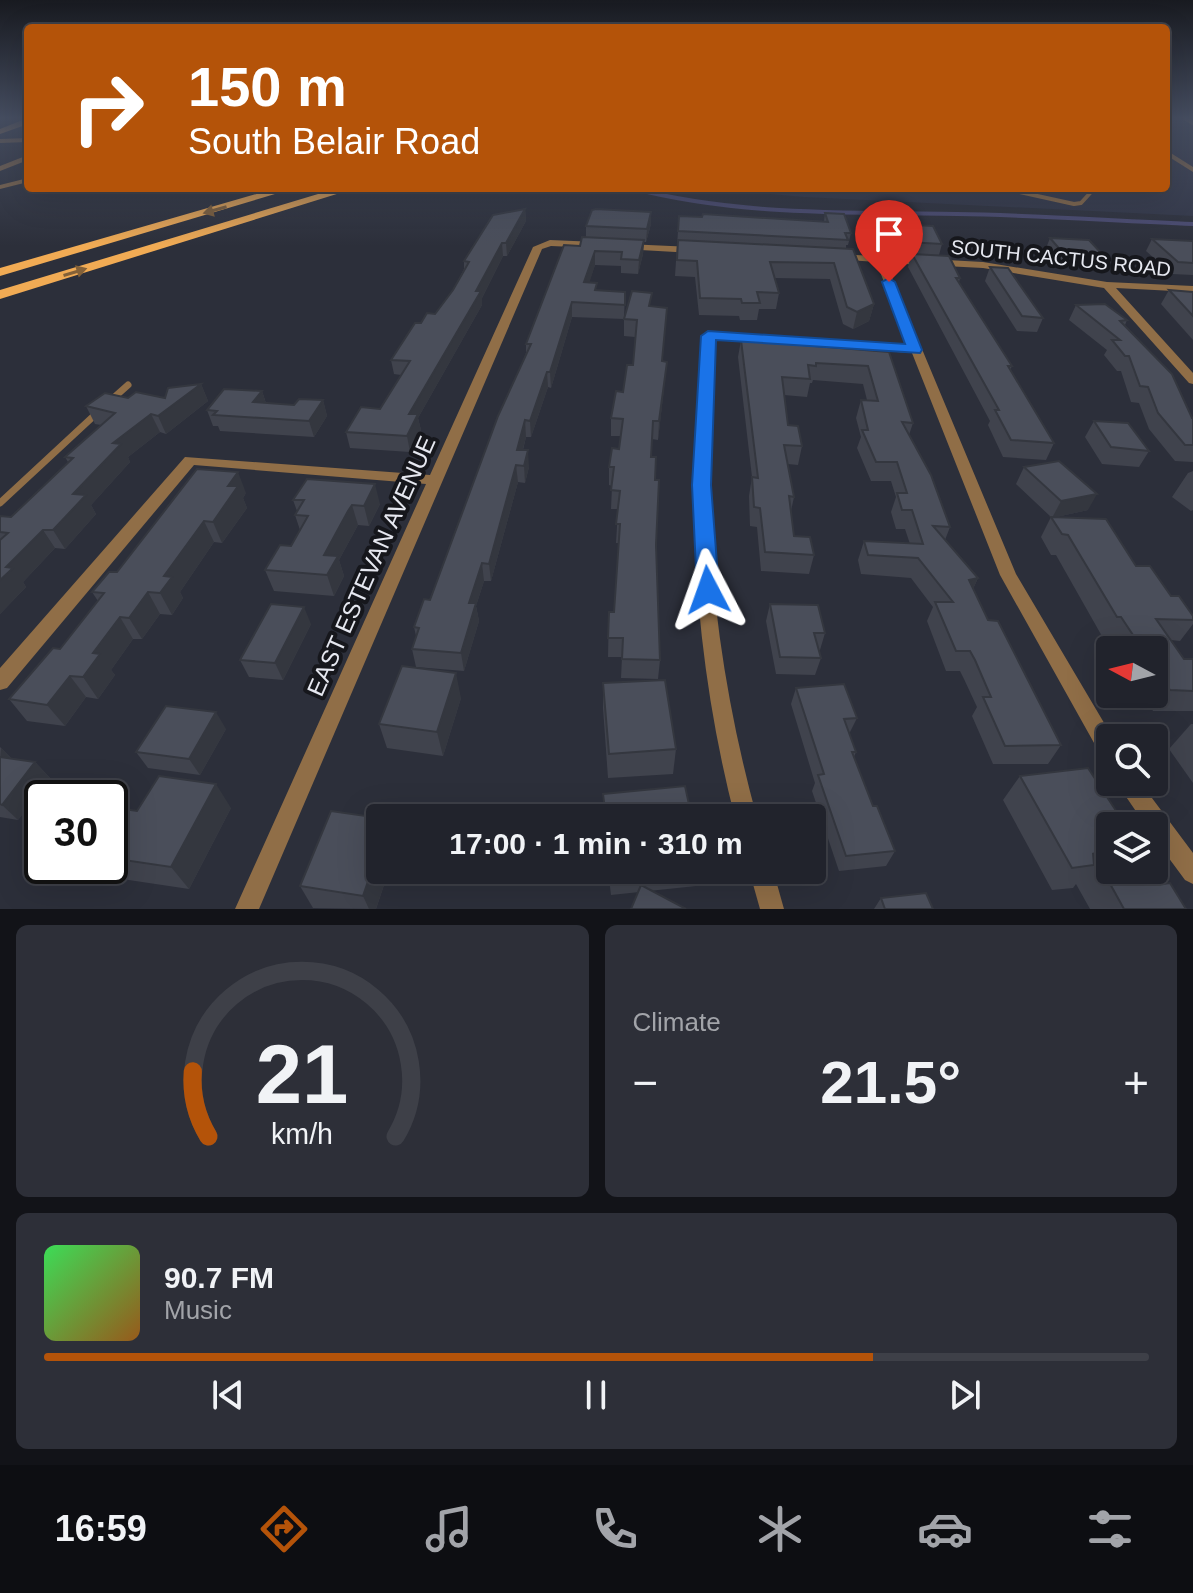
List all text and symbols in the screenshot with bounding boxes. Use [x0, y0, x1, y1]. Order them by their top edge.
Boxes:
text: 150 m [188, 55, 347, 118]
icon: right [56, 56, 160, 160]
text: South Belair Road [188, 121, 480, 162]
pin [855, 200, 923, 282]
one-way arrow [202, 204, 226, 217]
icon: arrive [867, 212, 911, 256]
street label: SOUTH CACTUS ROAD [950, 236, 1172, 280]
one-way arrow [63, 265, 87, 278]
street label: EAST ESTEVAN AVENUE [301, 432, 441, 700]
position arrow [666, 548, 750, 632]
north arrow [1096, 636, 1168, 708]
map controls [1096, 636, 1168, 884]
button: search [1096, 724, 1168, 796]
speed limit sign: 30 [24, 780, 128, 884]
button: layers [1096, 812, 1168, 884]
text: 17:00 · 1 min · 310 m [449, 827, 743, 860]
text: Climate [633, 1007, 721, 1037]
text: 21 [256, 1028, 349, 1121]
text: 21.5° [820, 1049, 961, 1116]
text: − [633, 1058, 658, 1107]
text: + [1123, 1058, 1149, 1107]
text: km/h [271, 1118, 333, 1150]
text: 90.7 FM [164, 1261, 274, 1294]
text: Music [164, 1295, 232, 1325]
icon: previous [206, 1373, 250, 1417]
icon: pause [574, 1373, 618, 1417]
icon: next [943, 1373, 987, 1417]
icon: directions [256, 1501, 312, 1557]
icon: music [421, 1501, 477, 1557]
icon: phone [587, 1501, 643, 1557]
icon: climate [752, 1501, 808, 1557]
icon: car [917, 1501, 973, 1557]
icon: filters [1082, 1501, 1138, 1557]
text: 16:59 [55, 1508, 147, 1549]

